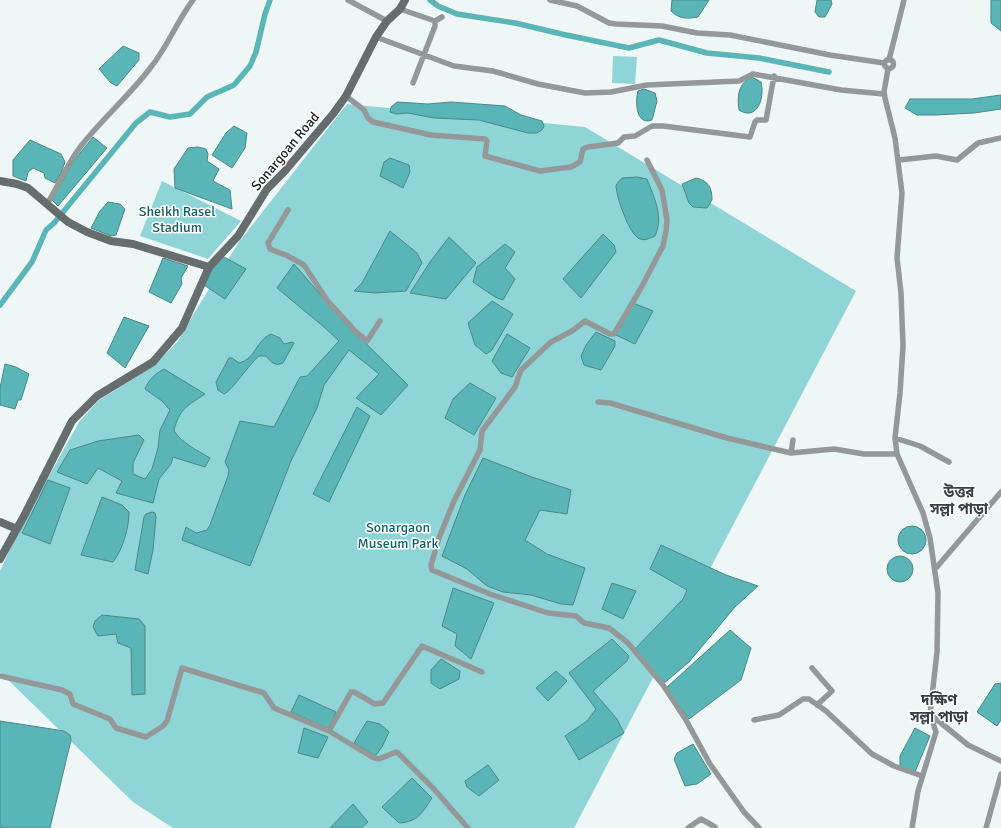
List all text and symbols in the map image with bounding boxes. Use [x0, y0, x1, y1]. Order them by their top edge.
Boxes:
street label: Sonargoan Road [248, 109, 323, 194]
park label: Sheikh Rasel Stadium [139, 203, 215, 236]
district label: উত্তর সল্লা পাড়া [929, 483, 989, 518]
park label: Sonargaon Museum Park [358, 519, 438, 552]
district label: দক্ষিণ সল্লা পাড়া [909, 691, 969, 726]

